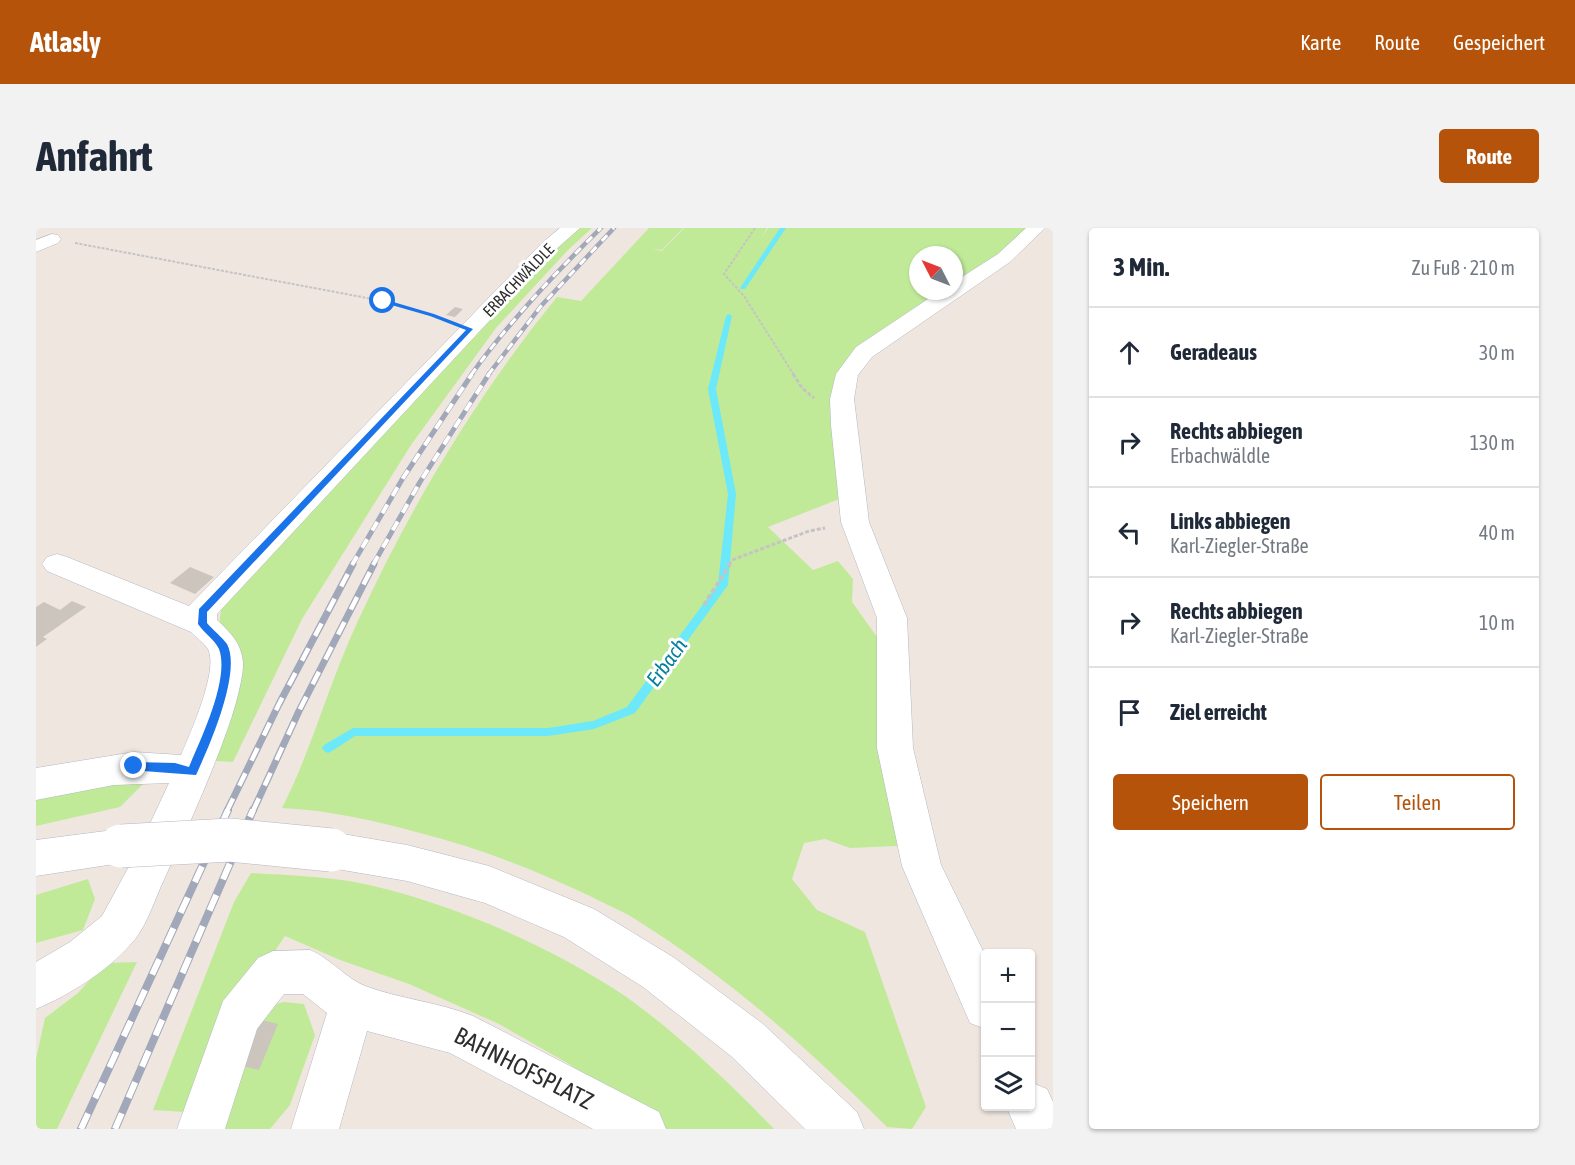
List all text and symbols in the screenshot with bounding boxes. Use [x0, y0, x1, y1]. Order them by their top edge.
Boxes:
text: Atlasly [30, 26, 101, 58]
text: Karte [1300, 30, 1341, 54]
text: Route [1374, 30, 1420, 54]
text: Gespeichert [1453, 30, 1545, 54]
button: Route [1439, 129, 1539, 183]
text: Anfahrt [36, 132, 153, 180]
street label: ERBACHWÄLDLE [479, 240, 557, 320]
north arrow [909, 246, 963, 300]
text: 3 Min. [1113, 252, 1169, 282]
text: Zu Fuß · 210 m [1412, 256, 1515, 279]
route start [369, 287, 395, 313]
icon: ahead [1113, 336, 1146, 369]
text: Geradeaus [1170, 339, 1257, 365]
text: 30 m [1479, 341, 1515, 364]
text: Rechts abbiegen [1170, 418, 1303, 444]
icon: right [1113, 426, 1146, 459]
text: 130 m [1470, 431, 1515, 454]
text: Erbachwäldle [1170, 444, 1270, 467]
text: Links abbiegen [1170, 508, 1291, 534]
icon: left [1113, 516, 1146, 549]
text: 40 m [1479, 521, 1515, 544]
text: Karl-Ziegler-Straße [1170, 534, 1309, 557]
text: Rechts abbiegen [1170, 598, 1303, 624]
icon: right [1113, 606, 1146, 639]
text: 10 m [1479, 611, 1515, 634]
text: Karl-Ziegler-Straße [1170, 624, 1309, 647]
water label: Erbach [641, 634, 691, 690]
icon: arrive [1113, 696, 1146, 729]
text: Ziel erreicht [1170, 699, 1267, 725]
route end [120, 752, 146, 778]
button: Speichern [1113, 774, 1308, 830]
button: Teilen [1320, 774, 1515, 830]
map controls [981, 949, 1035, 1111]
button: + [981, 949, 1035, 1003]
button: − [981, 1003, 1035, 1057]
street label: BAHNHOFSPLATZ [450, 1021, 598, 1115]
button: layers [981, 1057, 1035, 1111]

